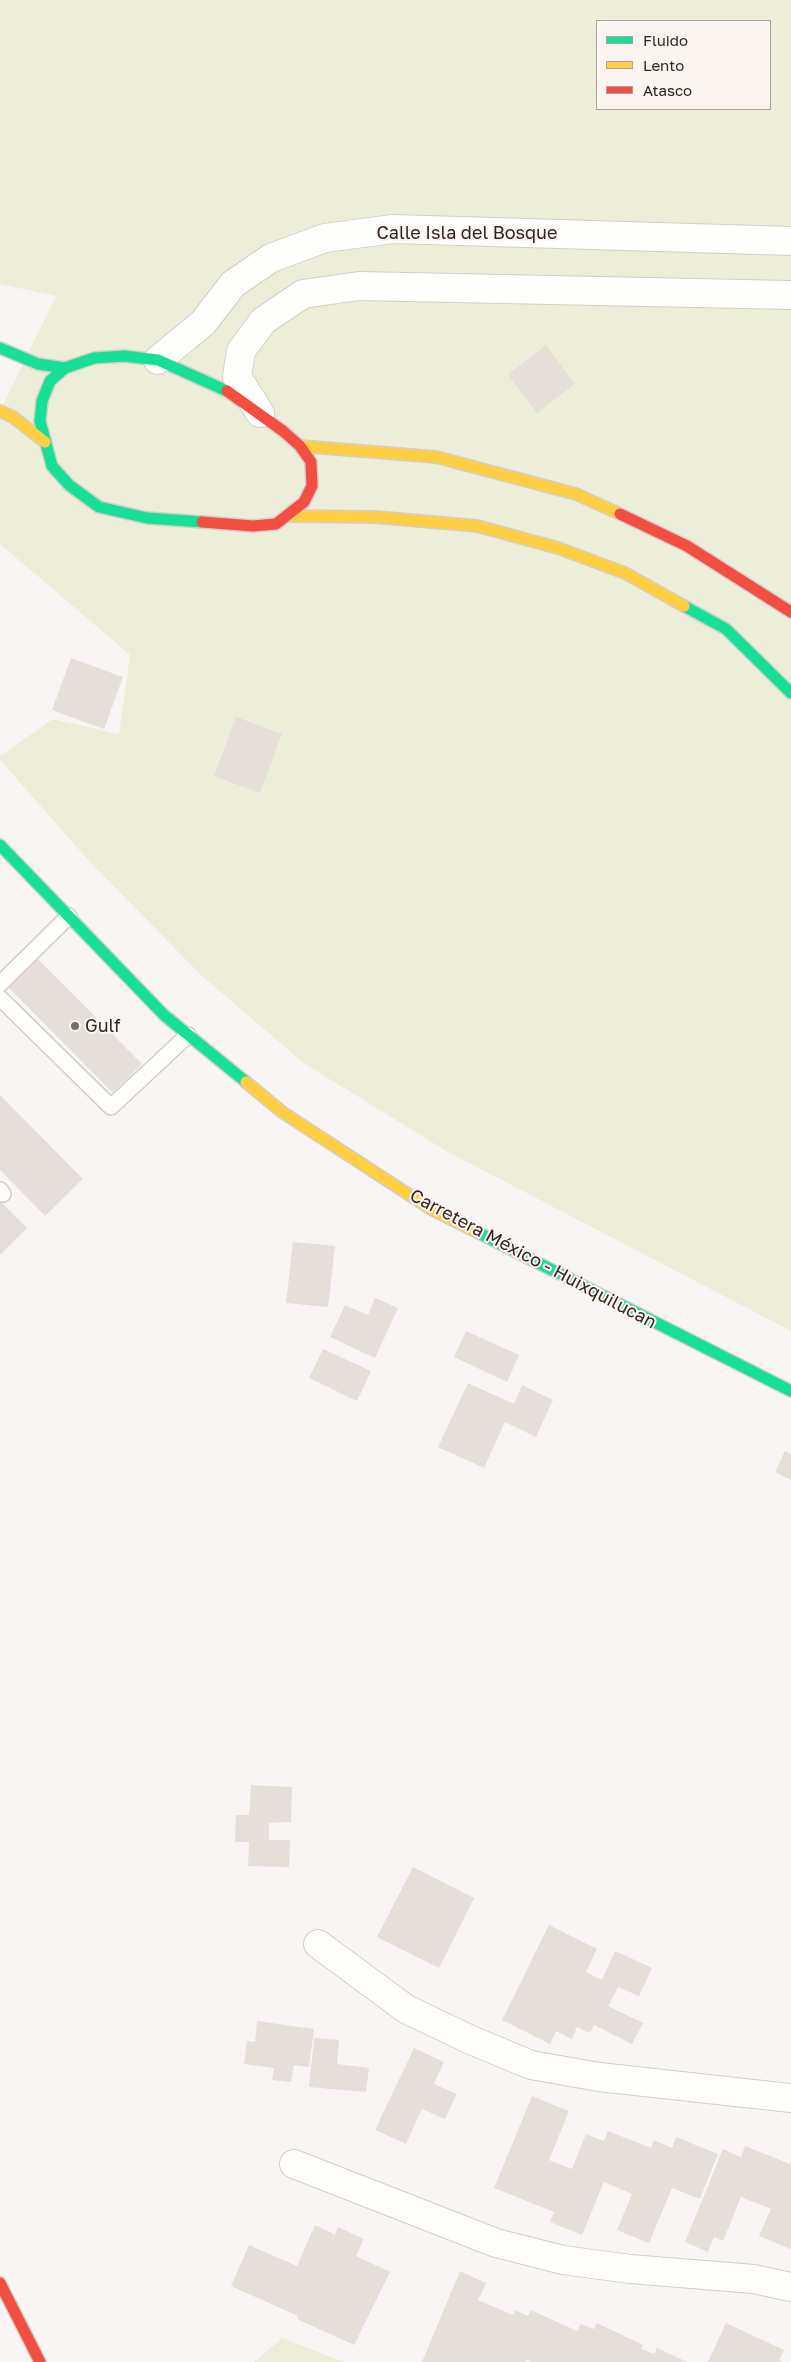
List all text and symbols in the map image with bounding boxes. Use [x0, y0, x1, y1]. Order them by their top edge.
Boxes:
legend [596, 20, 771, 110]
text: Fluido [643, 31, 688, 49]
text: Lento [643, 56, 684, 74]
text: Atasco [643, 81, 692, 99]
street label: Calle Isla del Bosque [377, 222, 557, 244]
place label: Gulf [85, 1015, 121, 1037]
marker: Gulf [69, 1020, 81, 1032]
street label: Carretera México - Huixquilucan [406, 1185, 660, 1333]

